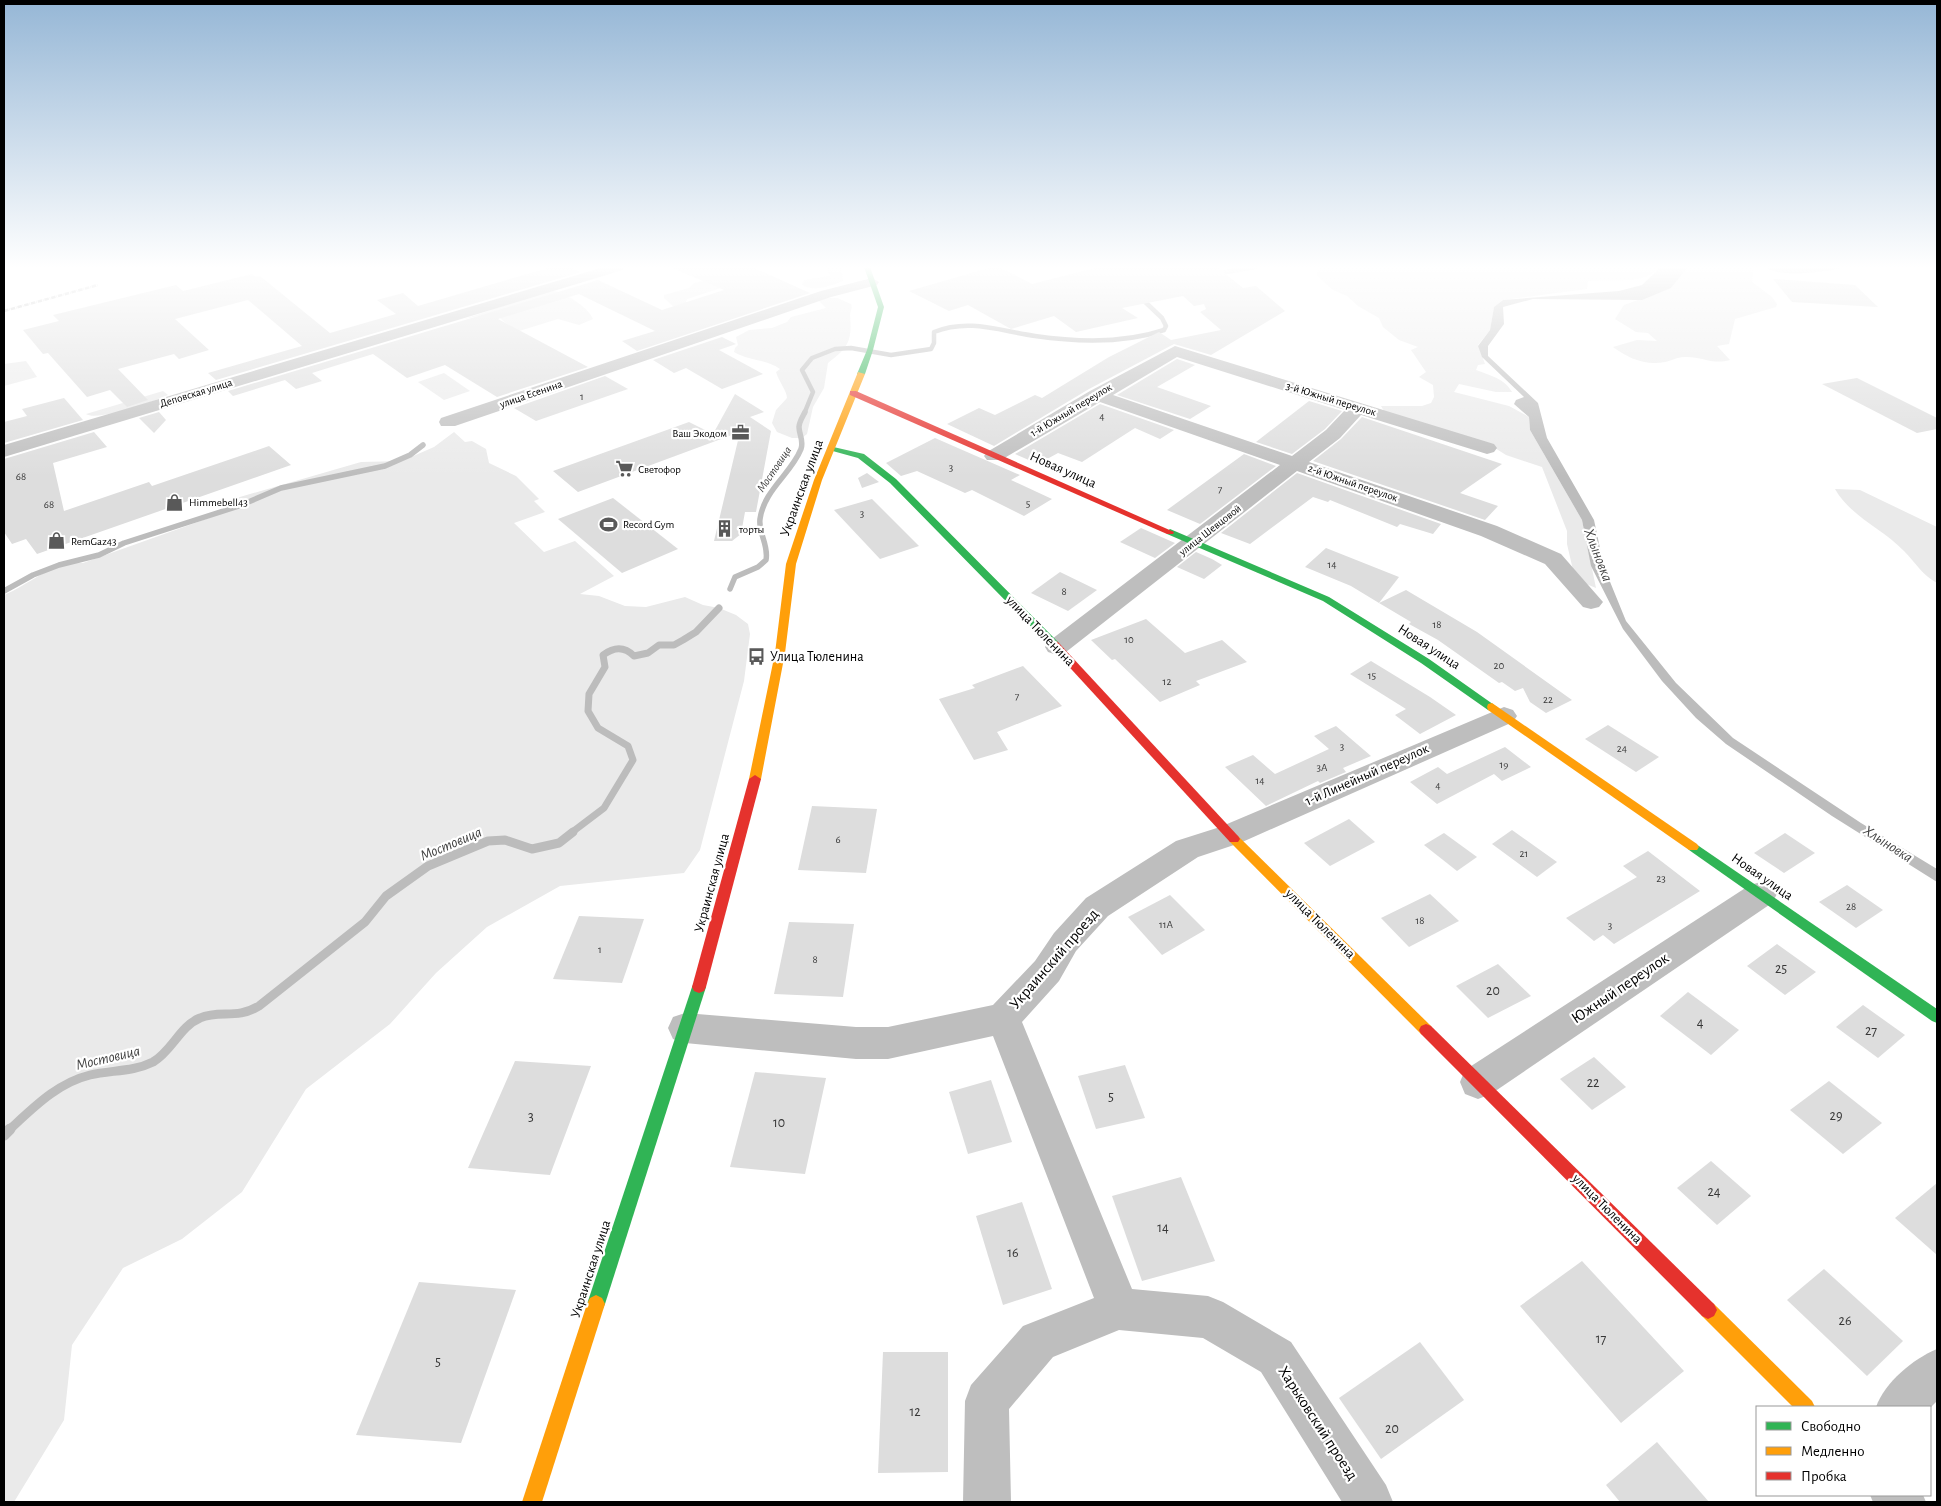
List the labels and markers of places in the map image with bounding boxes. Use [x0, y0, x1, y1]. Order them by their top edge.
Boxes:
office icon: Ваш Экодом [731, 423, 751, 443]
place label: Ваш Экодом [672, 428, 727, 439]
supermarket icon: Светофор [614, 459, 634, 479]
place label: Светофор [638, 464, 681, 475]
shop icon: Himmebell43 [165, 492, 185, 512]
place label: Himmebell43 [189, 497, 248, 508]
sports icon: Record Gym [599, 514, 619, 534]
place label: Record Gym [623, 519, 674, 530]
building icon: торты [715, 519, 735, 539]
place label: торты [738, 524, 764, 535]
shop icon: RemGaz43 [47, 531, 67, 551]
place label: RemGaz43 [71, 536, 117, 547]
bus stop icon: Улица Тюленина [746, 647, 766, 667]
place label: Улица Тюленина [770, 650, 864, 664]

